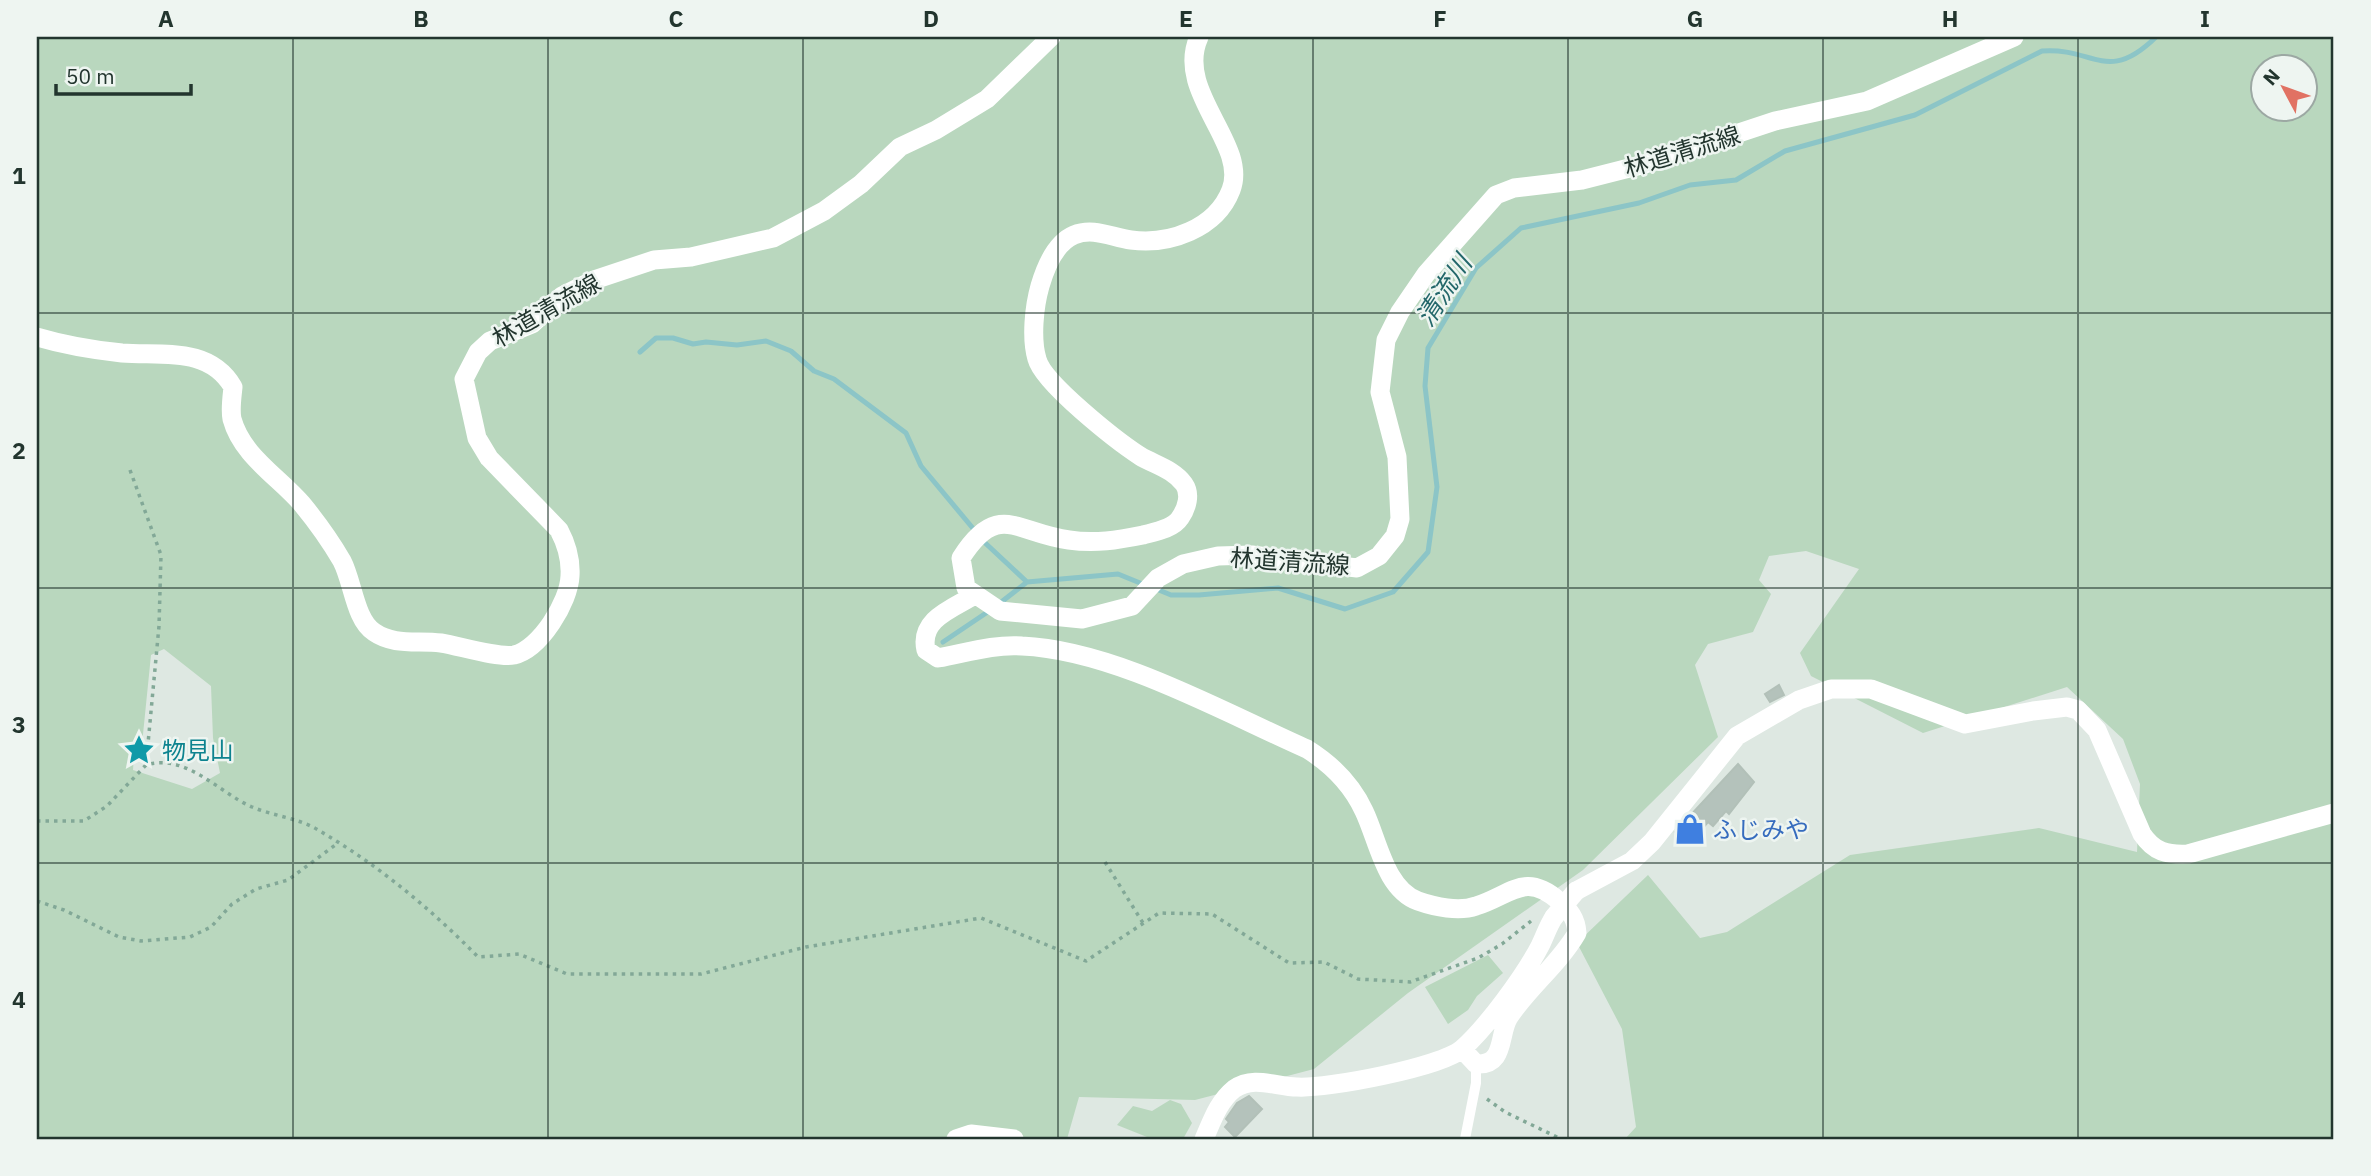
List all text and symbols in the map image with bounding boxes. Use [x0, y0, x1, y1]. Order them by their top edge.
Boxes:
text: A [158, 3, 174, 33]
text: B [413, 3, 429, 33]
text: C [669, 3, 684, 33]
text: D [923, 3, 939, 33]
text: E [1179, 3, 1193, 33]
text: F [1433, 3, 1447, 33]
text: G [1687, 3, 1703, 33]
text: H [1942, 3, 1958, 33]
text: I [2200, 3, 2210, 33]
scale bar [56, 52, 191, 96]
north arrow [2248, 52, 2318, 122]
text: 50 m [66, 62, 115, 90]
text: N [2258, 64, 2285, 90]
street label: 林道清流線 [1620, 118, 1744, 184]
text: 1 [12, 160, 26, 190]
water label: 清流川 [1407, 246, 1480, 332]
street label: 林道清流線 [486, 266, 606, 354]
text: 2 [12, 435, 26, 465]
street label: 林道清流線 [1229, 541, 1351, 581]
text: 3 [12, 709, 26, 739]
place icon: 物見山 [122, 733, 156, 767]
place label: 物見山 [162, 734, 234, 766]
shop icon: ふじみや [1673, 812, 1707, 846]
place label: ふじみや [1713, 813, 1809, 845]
text: 4 [12, 984, 26, 1014]

